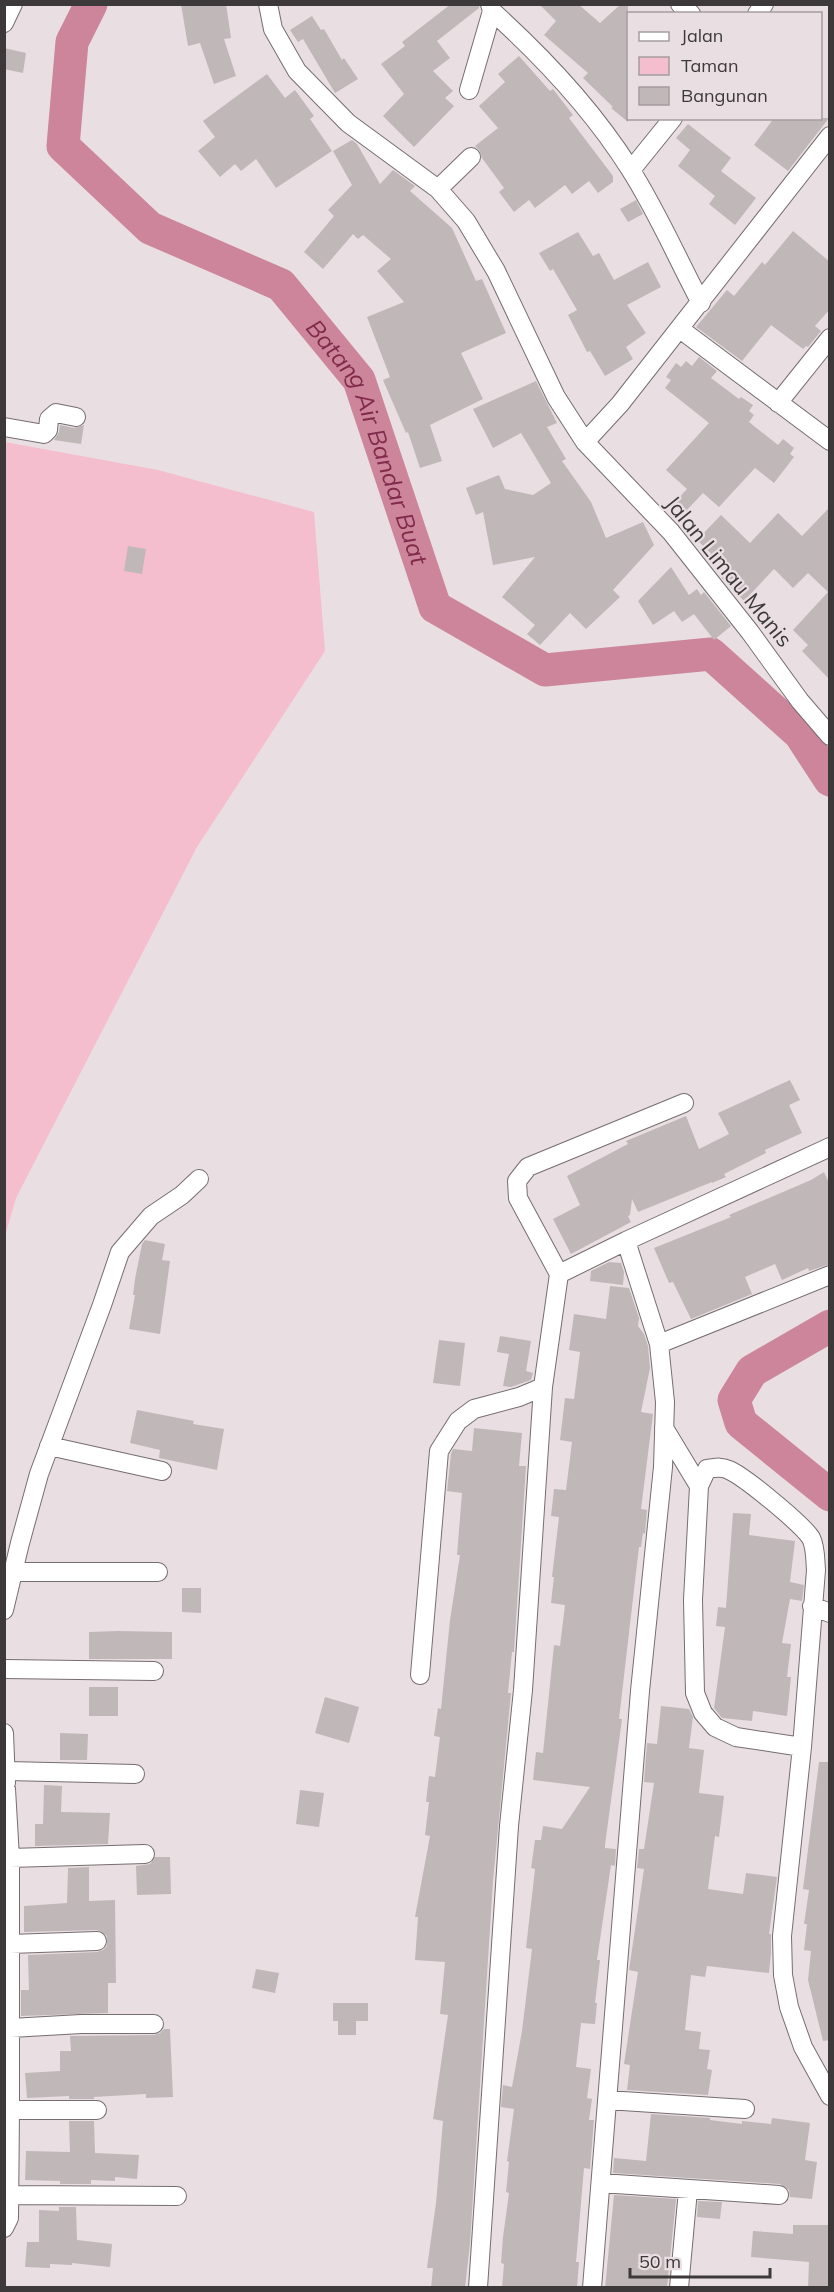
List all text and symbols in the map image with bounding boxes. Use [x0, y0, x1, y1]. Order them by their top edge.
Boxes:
legend [627, 12, 822, 120]
text: Jalan [681, 24, 723, 47]
text: Taman [681, 54, 738, 77]
text: Bangunan [681, 84, 768, 107]
water label: Batang Air Bandar Buat [300, 313, 435, 569]
street label: Jalan Limau Manis [659, 490, 799, 652]
scale bar [630, 2241, 770, 2279]
text: 50 m [639, 2250, 681, 2273]

